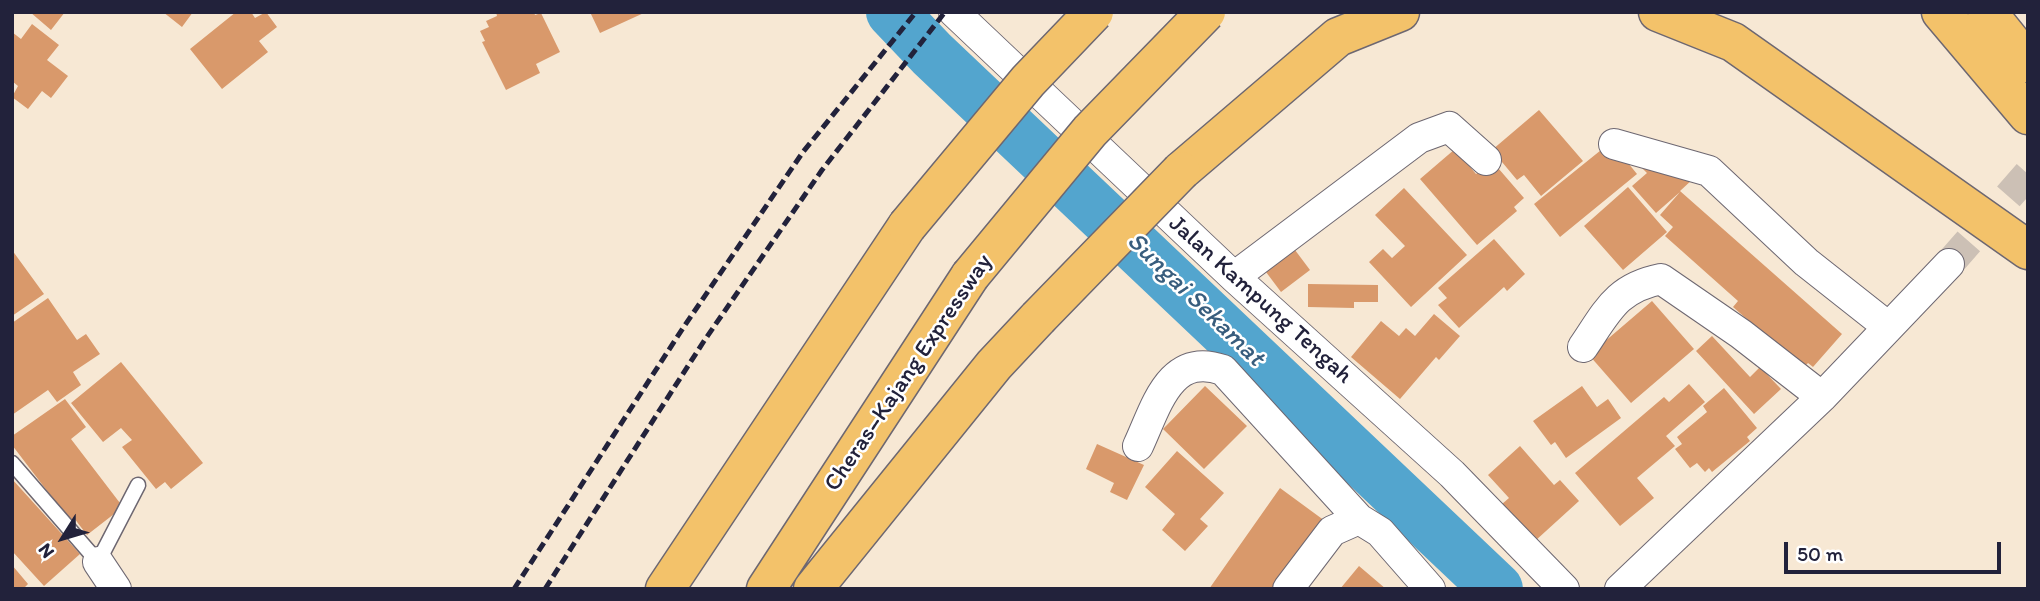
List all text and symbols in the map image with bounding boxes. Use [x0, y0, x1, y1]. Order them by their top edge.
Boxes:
street label: Jalan Kampung Tengah [1162, 210, 1358, 390]
water label: Sungai Sekamat [1120, 226, 1270, 374]
street label: Cheras–Kajang Expressway [819, 249, 999, 497]
north arrow [28, 503, 98, 573]
scale bar [1788, 528, 2005, 572]
text: N [33, 539, 59, 563]
text: 50 m [1797, 541, 1843, 566]

